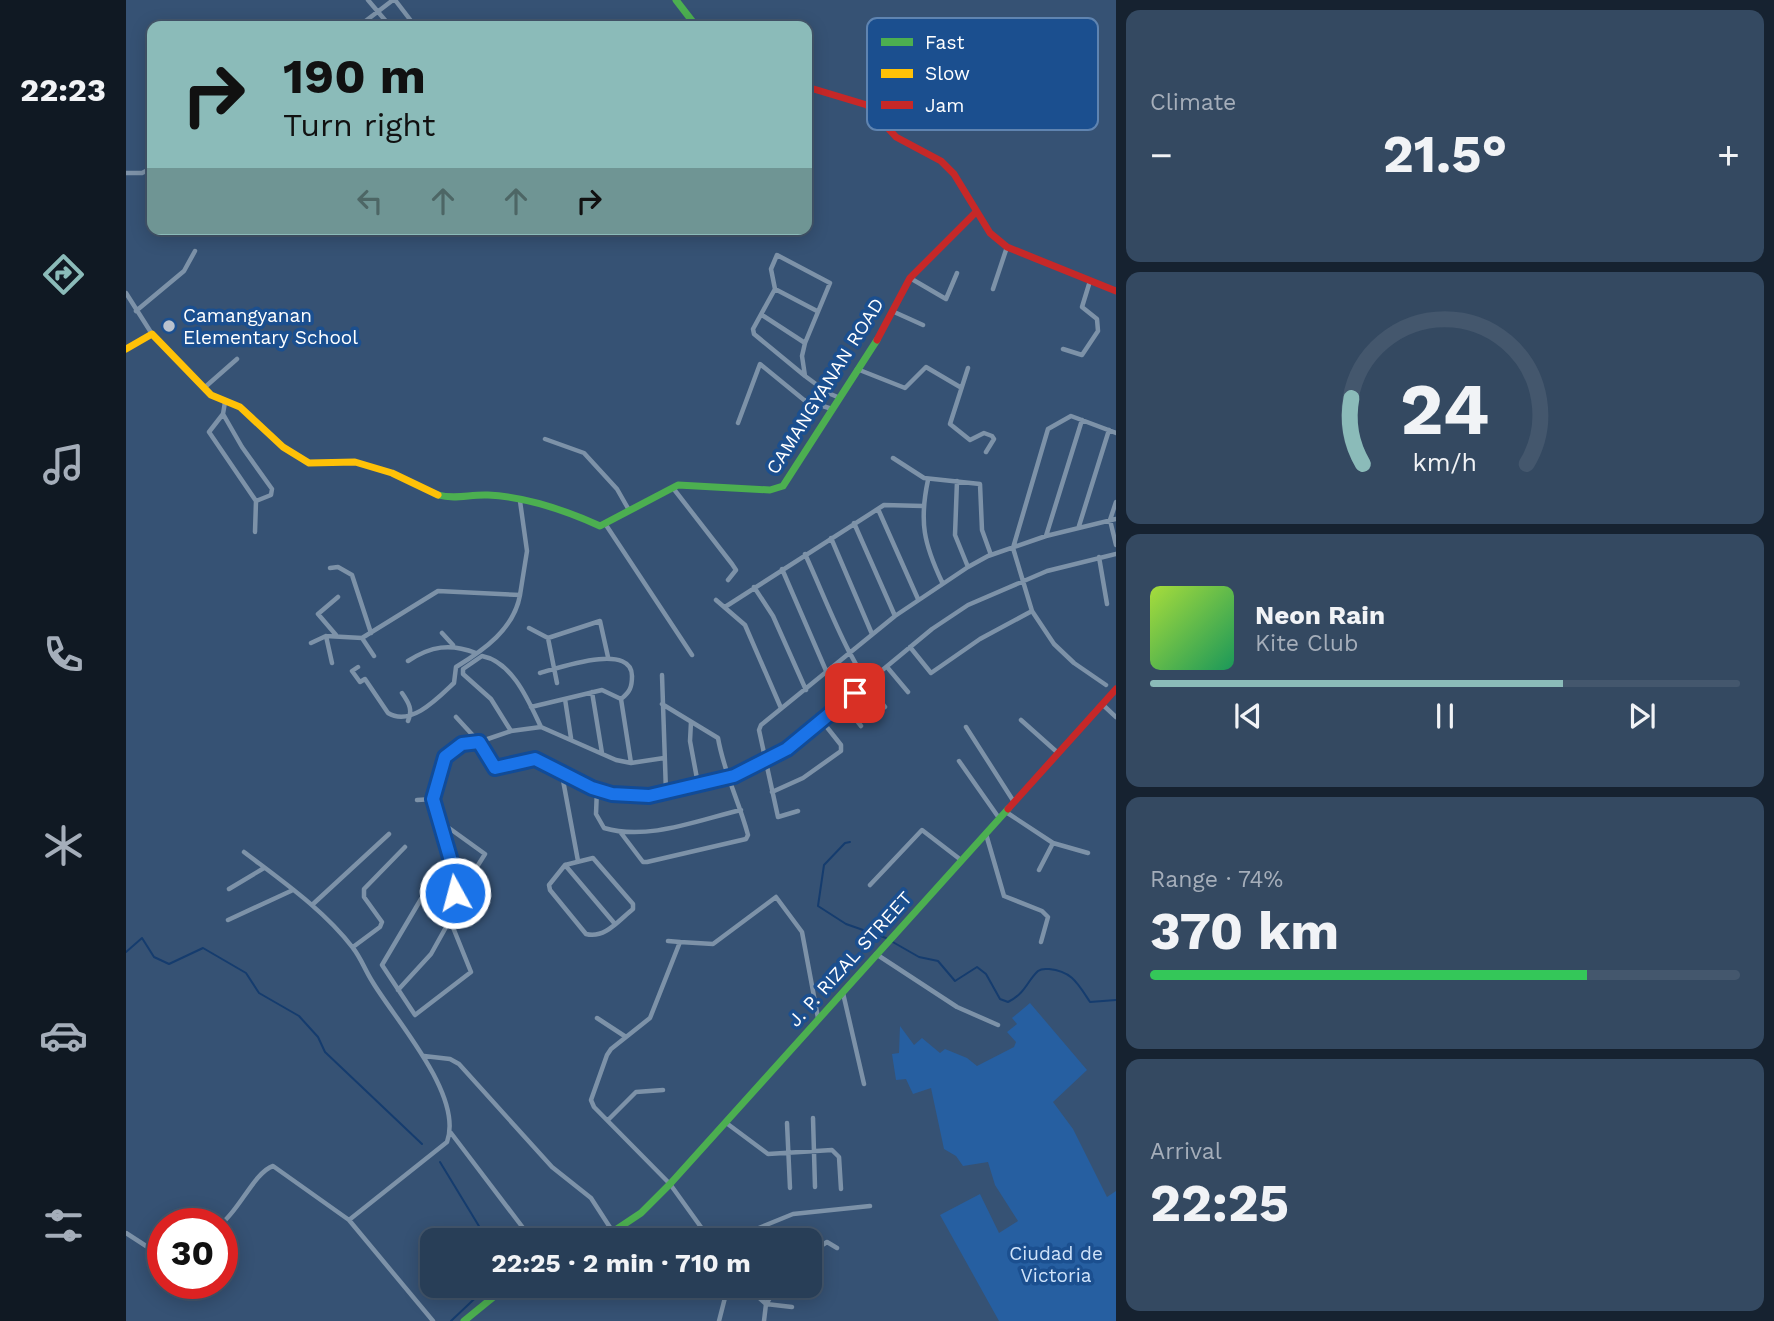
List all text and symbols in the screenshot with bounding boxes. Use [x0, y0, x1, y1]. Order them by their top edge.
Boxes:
legend [867, 18, 1098, 130]
text: Fast [925, 31, 964, 54]
text: 190 m [283, 47, 426, 105]
icon: right [168, 49, 259, 140]
text: Slow [925, 62, 970, 85]
text: 22:23 [20, 71, 106, 109]
text: Climate [1150, 89, 1236, 116]
text: Jam [925, 94, 964, 117]
text: Turn right [283, 106, 435, 144]
text: 21.5° [1383, 124, 1507, 185]
text: − [1150, 133, 1173, 177]
text: + [1717, 133, 1740, 177]
icon: left [351, 182, 389, 220]
icon: ahead [424, 182, 462, 220]
icon: ahead [497, 182, 535, 220]
icon: right [570, 182, 608, 220]
icon: directions [39, 250, 88, 299]
street label: CAMANGYANAN ROAD [761, 294, 889, 478]
place label: Camangyanan Elementary School [183, 304, 358, 349]
marker: Camangyanan Elementary School [161, 318, 177, 334]
text: 24 [1400, 367, 1490, 453]
icon: music [39, 440, 88, 489]
text: km/h [1413, 448, 1477, 477]
text: Neon Rain [1255, 600, 1385, 630]
icon: phone [39, 630, 88, 679]
text: Kite Club [1255, 630, 1358, 657]
pin [825, 663, 885, 723]
icon: arrive [836, 674, 874, 712]
icon: previous [1229, 697, 1267, 735]
icon: pause [1426, 697, 1464, 735]
icon: next [1623, 697, 1661, 735]
icon: climate [39, 821, 88, 870]
position arrow [418, 856, 492, 930]
text: Range · 74% [1150, 866, 1283, 893]
street label: J. P. RIZAL STREET [783, 887, 917, 1031]
text: 370 km [1150, 901, 1339, 962]
icon: car [39, 1011, 88, 1060]
text: Arrival [1150, 1138, 1222, 1165]
text: 22:25 [1150, 1173, 1289, 1234]
icon: filters [39, 1201, 88, 1250]
speed limit sign: 30 [147, 1208, 238, 1299]
park label: Ciudad de Victoria [1009, 1242, 1103, 1287]
text: 22:25 · 2 min · 710 m [491, 1248, 751, 1278]

